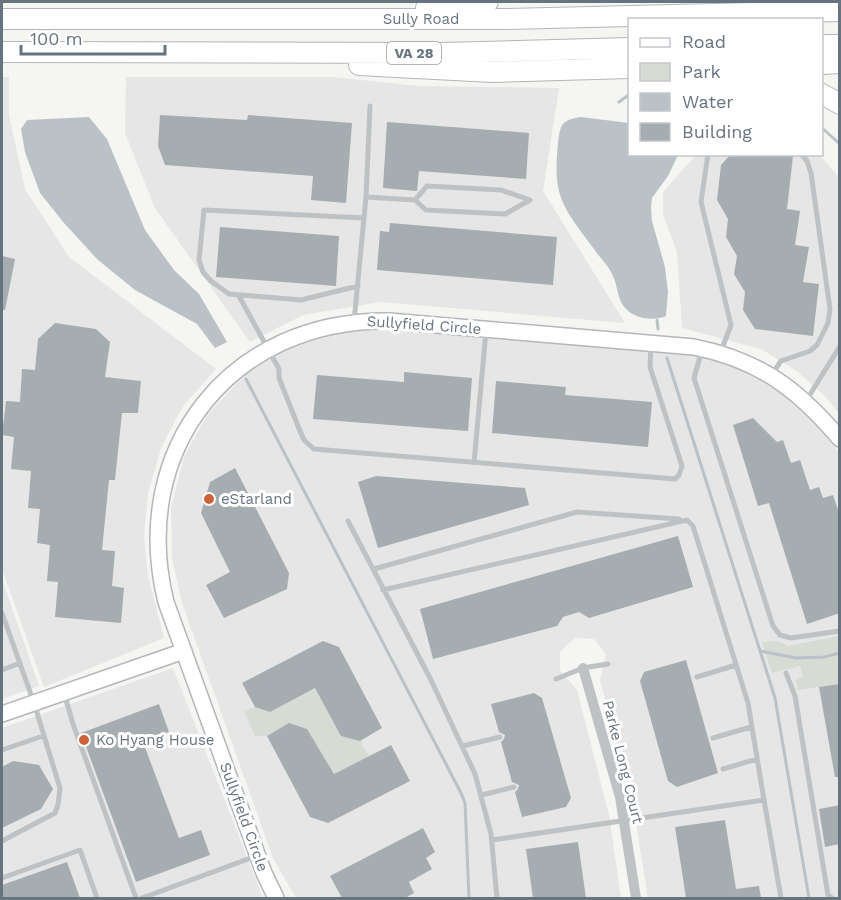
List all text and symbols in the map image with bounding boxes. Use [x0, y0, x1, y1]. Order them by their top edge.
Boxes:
street label: Sully Road [383, 10, 459, 28]
scale bar [21, 18, 165, 56]
legend [628, 18, 823, 156]
text: 100 m [30, 28, 83, 49]
text: Road [682, 31, 726, 52]
road number: VA 28 [387, 42, 441, 64]
text: Park [682, 61, 721, 82]
text: Water [682, 91, 734, 112]
text: Building [682, 121, 752, 142]
street label: Sullyfield Circle [366, 312, 482, 338]
place label: eStarland [221, 490, 292, 508]
marker: eStarland [202, 492, 216, 506]
street label: Parke Long Court [599, 698, 647, 826]
place label: Ko Hyang House [96, 731, 214, 749]
marker: Ko Hyang House [77, 733, 91, 747]
street label: Sullyfield Circle [216, 760, 272, 874]

